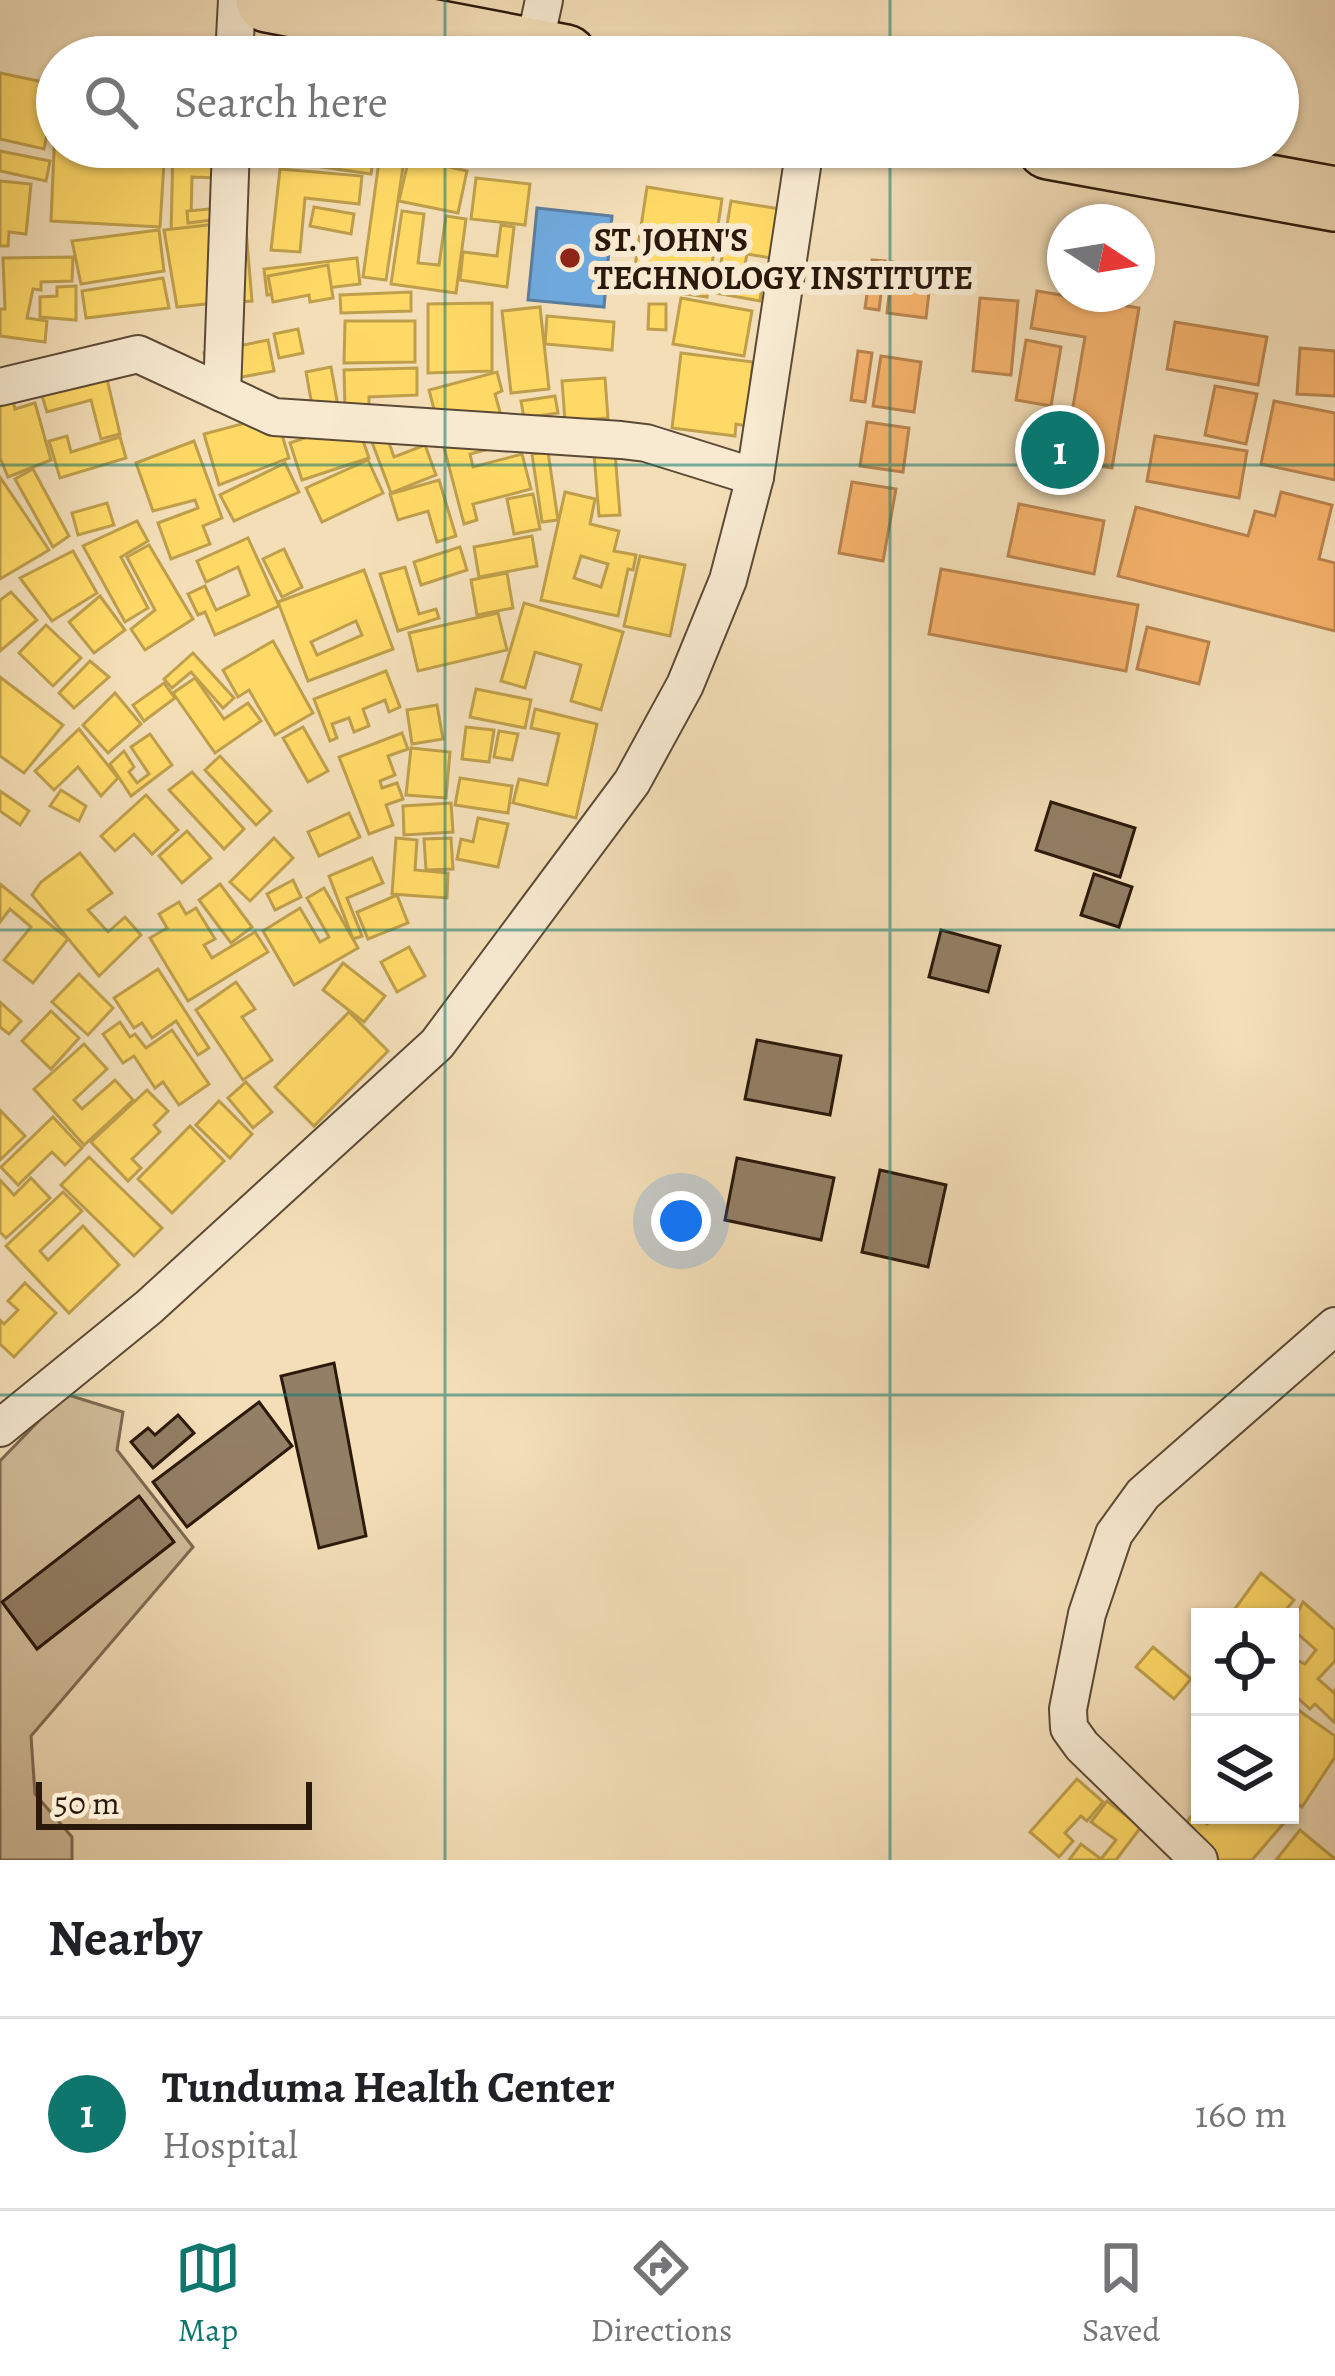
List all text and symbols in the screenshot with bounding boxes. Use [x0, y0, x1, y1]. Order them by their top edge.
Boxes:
search box [36, 36, 1299, 168]
icon: search [78, 69, 144, 135]
text: Search here [174, 71, 388, 133]
north arrow [1047, 204, 1155, 312]
place label: ST. JOHN'S TECHNOLOGY INSTITUTE [594, 217, 973, 300]
marker: ST. JOHN'S TECHNOLOGY INSTITUTE [557, 245, 583, 271]
pin: 1 [1021, 405, 1099, 495]
your location [651, 1191, 711, 1251]
map controls [1191, 1608, 1299, 1824]
button: locate [1191, 1608, 1299, 1716]
button: layers [1191, 1716, 1299, 1824]
scale bar [36, 1776, 312, 1829]
text: 50 m [54, 1780, 120, 1825]
text: Nearby [48, 1903, 202, 1973]
text: Tunduma Health Center [162, 2056, 615, 2118]
text: 1 [80, 2087, 94, 2140]
text: 160 m [1195, 2087, 1287, 2140]
text: Hospital [162, 2118, 298, 2171]
tab: Map [175, 2235, 241, 2352]
tab: Directions [591, 2235, 732, 2352]
tab: Saved [1082, 2235, 1160, 2352]

